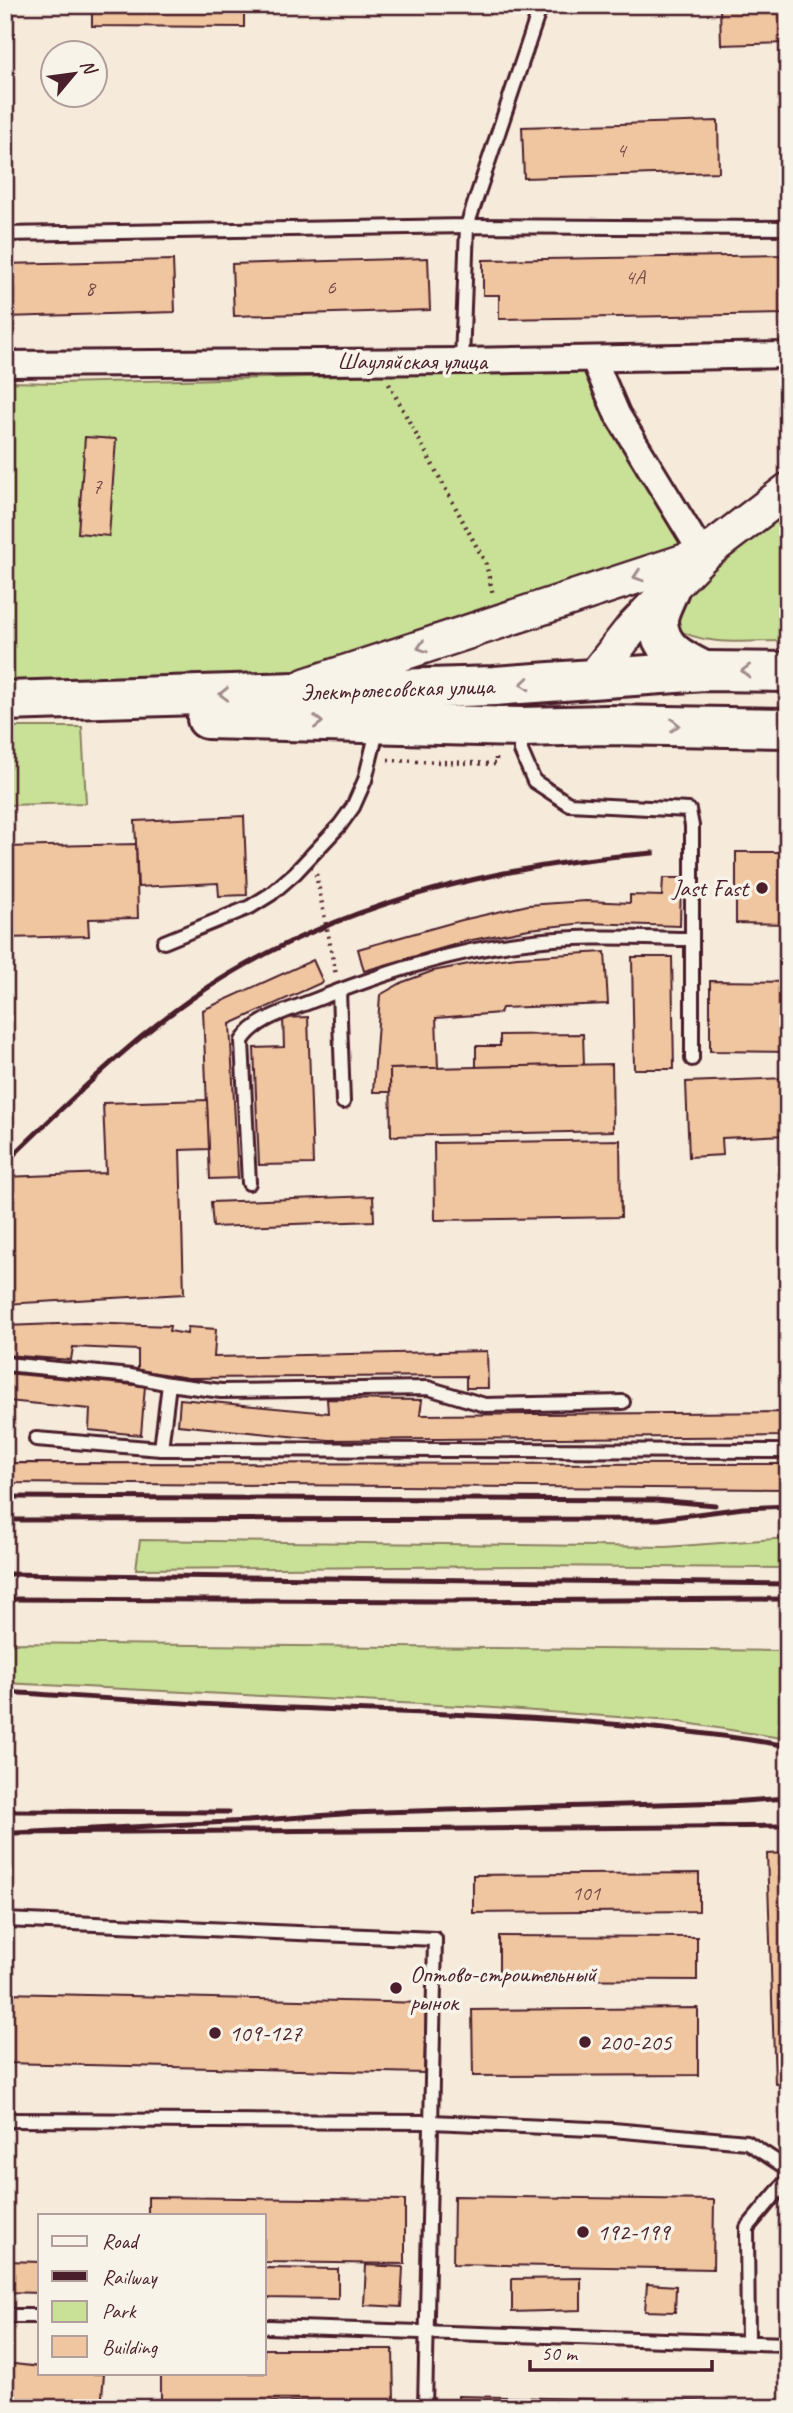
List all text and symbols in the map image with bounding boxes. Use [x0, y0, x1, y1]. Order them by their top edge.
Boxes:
north arrow [38, 38, 108, 108]
text: N [75, 55, 103, 80]
house number: 4 [616, 137, 628, 163]
house number: 4А [625, 264, 646, 290]
house number: 6 [326, 274, 336, 300]
house number: 8 [85, 275, 97, 301]
street label: Шауляйская улица [337, 346, 488, 376]
house number: 7 [92, 473, 103, 499]
one-way arrow [632, 568, 644, 583]
one-way arrow [416, 639, 428, 653]
one-way arrow [740, 663, 751, 679]
street label: Электролесовская улица [300, 671, 496, 707]
one-way arrow [519, 676, 530, 691]
one-way arrow [218, 687, 229, 702]
one-way arrow [313, 714, 324, 730]
one-way arrow [671, 717, 681, 733]
place label: Jast Fast [671, 873, 750, 903]
marker: Jast Fast [754, 880, 770, 896]
house number: 101 [572, 1880, 602, 1906]
place label: Оптово-строительный рынок [410, 1959, 598, 2017]
marker: Оптово-строительный рынок [388, 1980, 404, 1996]
place label: 109-127 [229, 2018, 303, 2048]
marker: 109-127 [207, 2025, 223, 2041]
place label: 200-205 [599, 2027, 673, 2057]
marker: 200-205 [577, 2034, 593, 2050]
legend [38, 2214, 266, 2374]
place label: 192-199 [597, 2217, 672, 2247]
marker: 192-199 [575, 2224, 591, 2240]
text: Road [102, 2228, 141, 2254]
text: Railway [102, 2264, 158, 2290]
text: Park [102, 2298, 137, 2324]
scale bar [530, 2329, 712, 2373]
text: Building [102, 2334, 159, 2360]
text: 50 m [541, 2340, 579, 2366]

